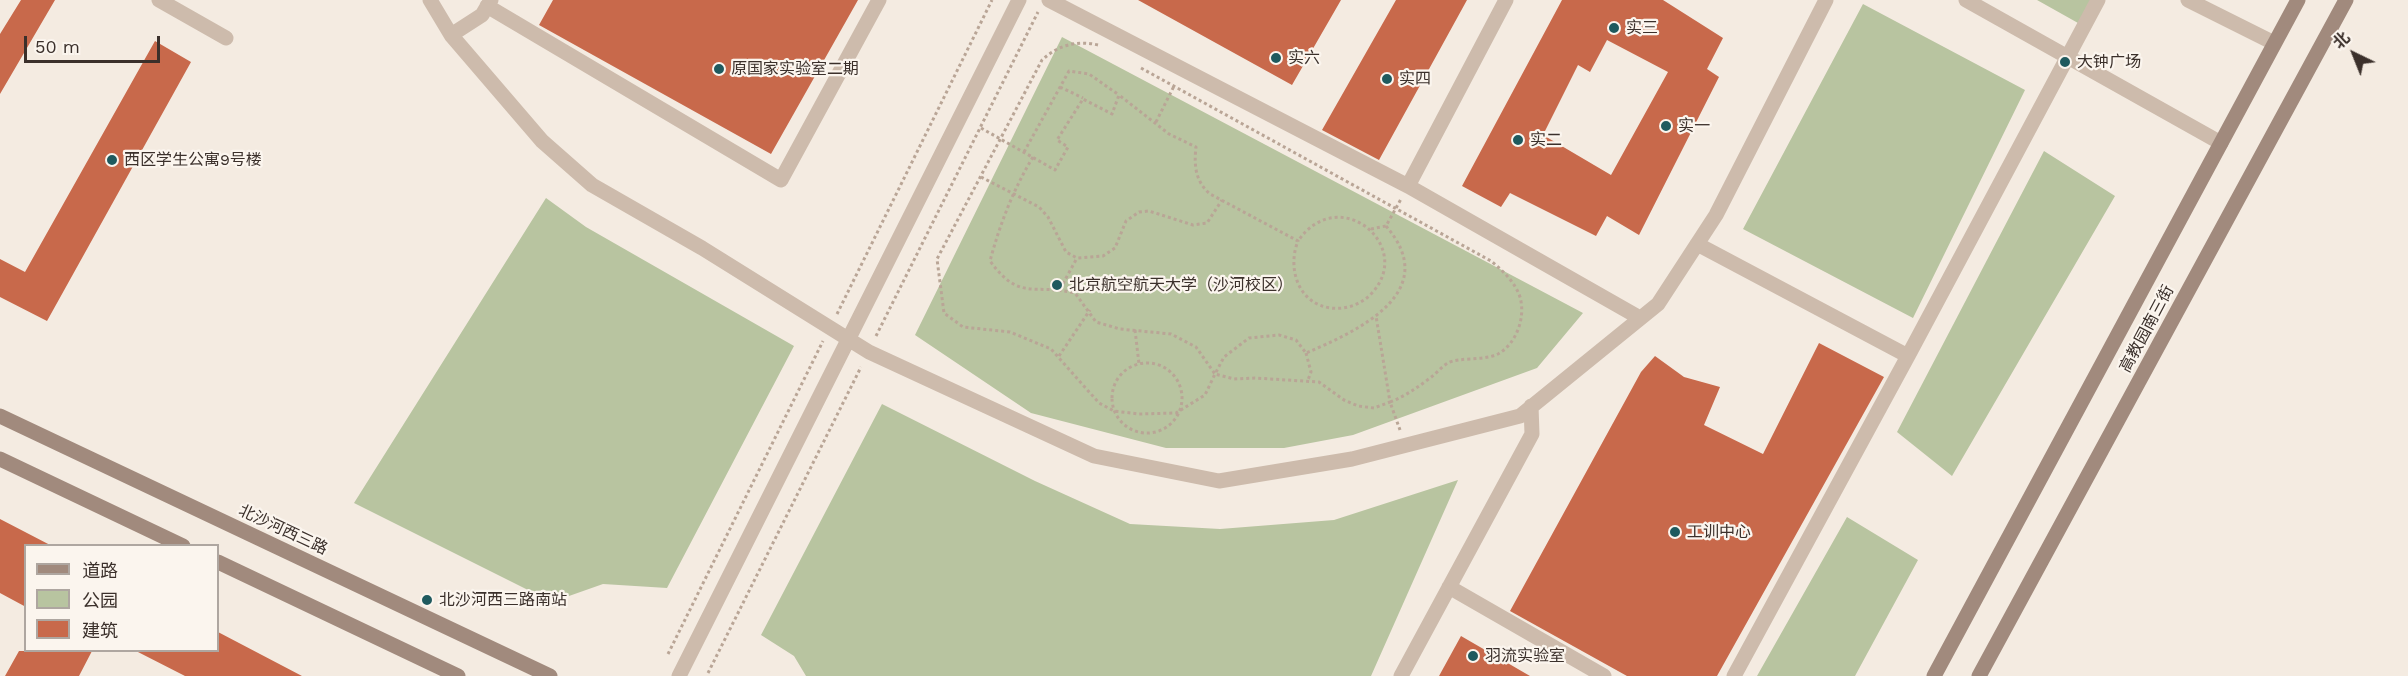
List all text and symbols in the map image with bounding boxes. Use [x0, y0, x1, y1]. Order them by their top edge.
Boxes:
place label: 实三 [1626, 18, 1658, 38]
marker: 实三 [1607, 21, 1621, 35]
scale bar [27, 24, 164, 62]
north arrow [2324, 24, 2384, 84]
text: 北 [2329, 28, 2354, 53]
text: 50 m [35, 36, 80, 57]
place label: 实六 [1288, 48, 1320, 68]
marker: 实六 [1269, 51, 1283, 65]
place label: 大钟广场 [2077, 52, 2141, 72]
marker: 大钟广场 [2058, 55, 2072, 69]
place label: 原国家实验室二期 [731, 59, 859, 79]
marker: 原国家实验室二期 [712, 62, 726, 76]
place label: 实四 [1399, 69, 1431, 89]
marker: 实四 [1380, 72, 1394, 86]
place label: 实一 [1678, 116, 1710, 136]
marker: 实一 [1659, 119, 1673, 133]
place label: 实二 [1530, 130, 1562, 150]
marker: 实二 [1511, 133, 1525, 147]
place label: 西区学生公寓9号楼 [124, 150, 262, 170]
marker: 西区学生公寓9号楼 [105, 153, 119, 167]
place label: 北京航空航天大学（沙河校区） [1069, 275, 1293, 295]
marker: 北京航空航天大学（沙河校区） [1050, 278, 1064, 292]
street label: 高教园南三街 [2116, 282, 2178, 376]
street label: 北沙河西三路 [235, 501, 331, 559]
place label: 工训中心 [1687, 522, 1751, 542]
marker: 工训中心 [1668, 525, 1682, 539]
legend [24, 544, 219, 652]
text: 道路 [82, 560, 118, 581]
text: 公园 [82, 590, 118, 611]
place label: 北沙河西三路南站 [439, 590, 567, 610]
marker: 北沙河西三路南站 [420, 593, 434, 607]
text: 建筑 [82, 620, 118, 641]
place label: 羽流实验室 [1485, 646, 1565, 666]
marker: 羽流实验室 [1466, 649, 1480, 663]

